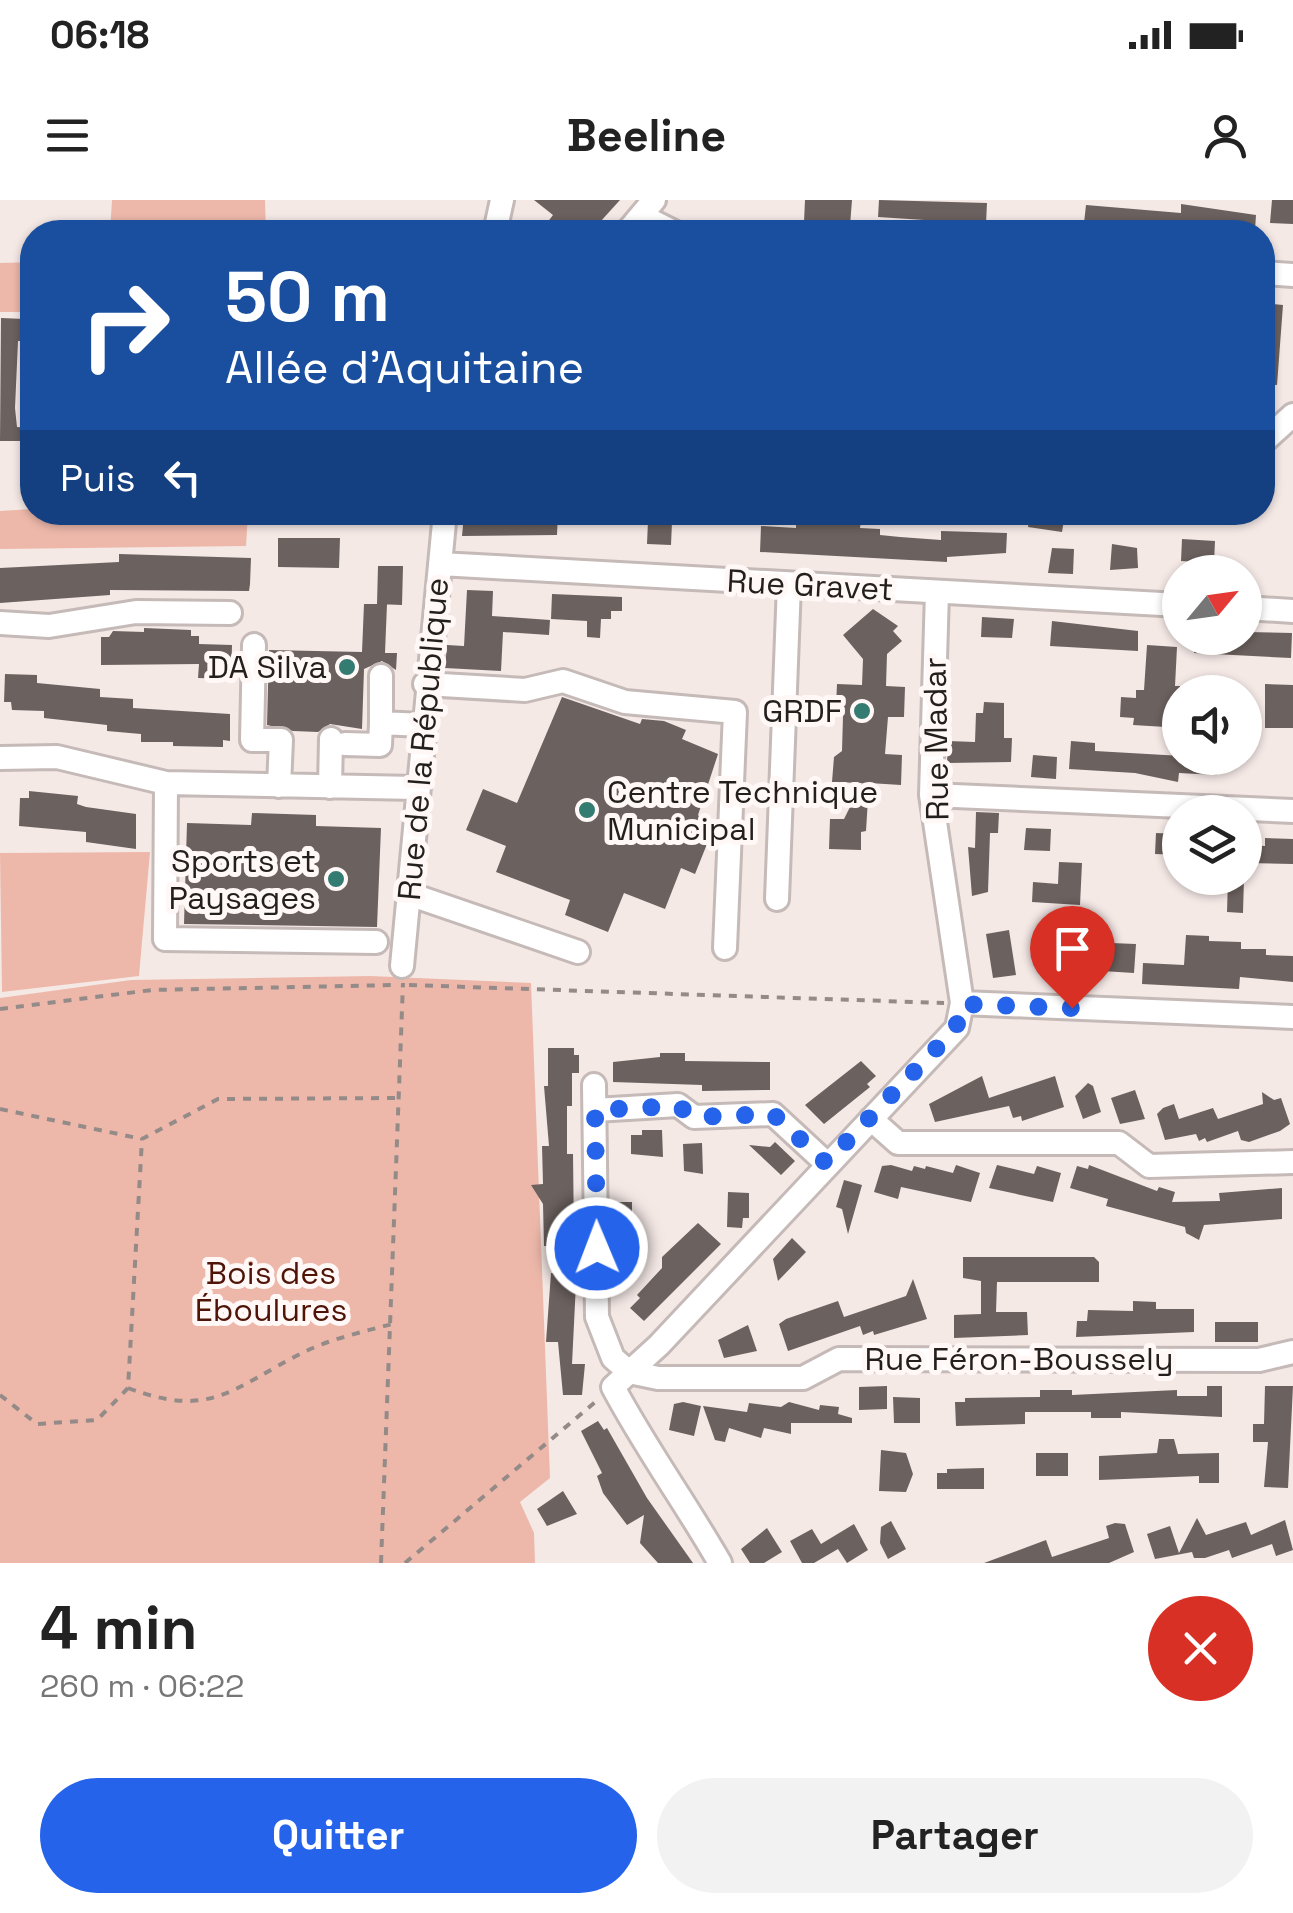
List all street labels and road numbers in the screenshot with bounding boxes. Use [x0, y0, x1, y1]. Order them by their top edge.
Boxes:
street label: Rue Gravet [726, 561, 894, 609]
street label: Rue de la République [389, 576, 457, 902]
street label: Rue Madar [915, 657, 957, 821]
street label: Rue Féron-Boussely [864, 1339, 1174, 1379]

